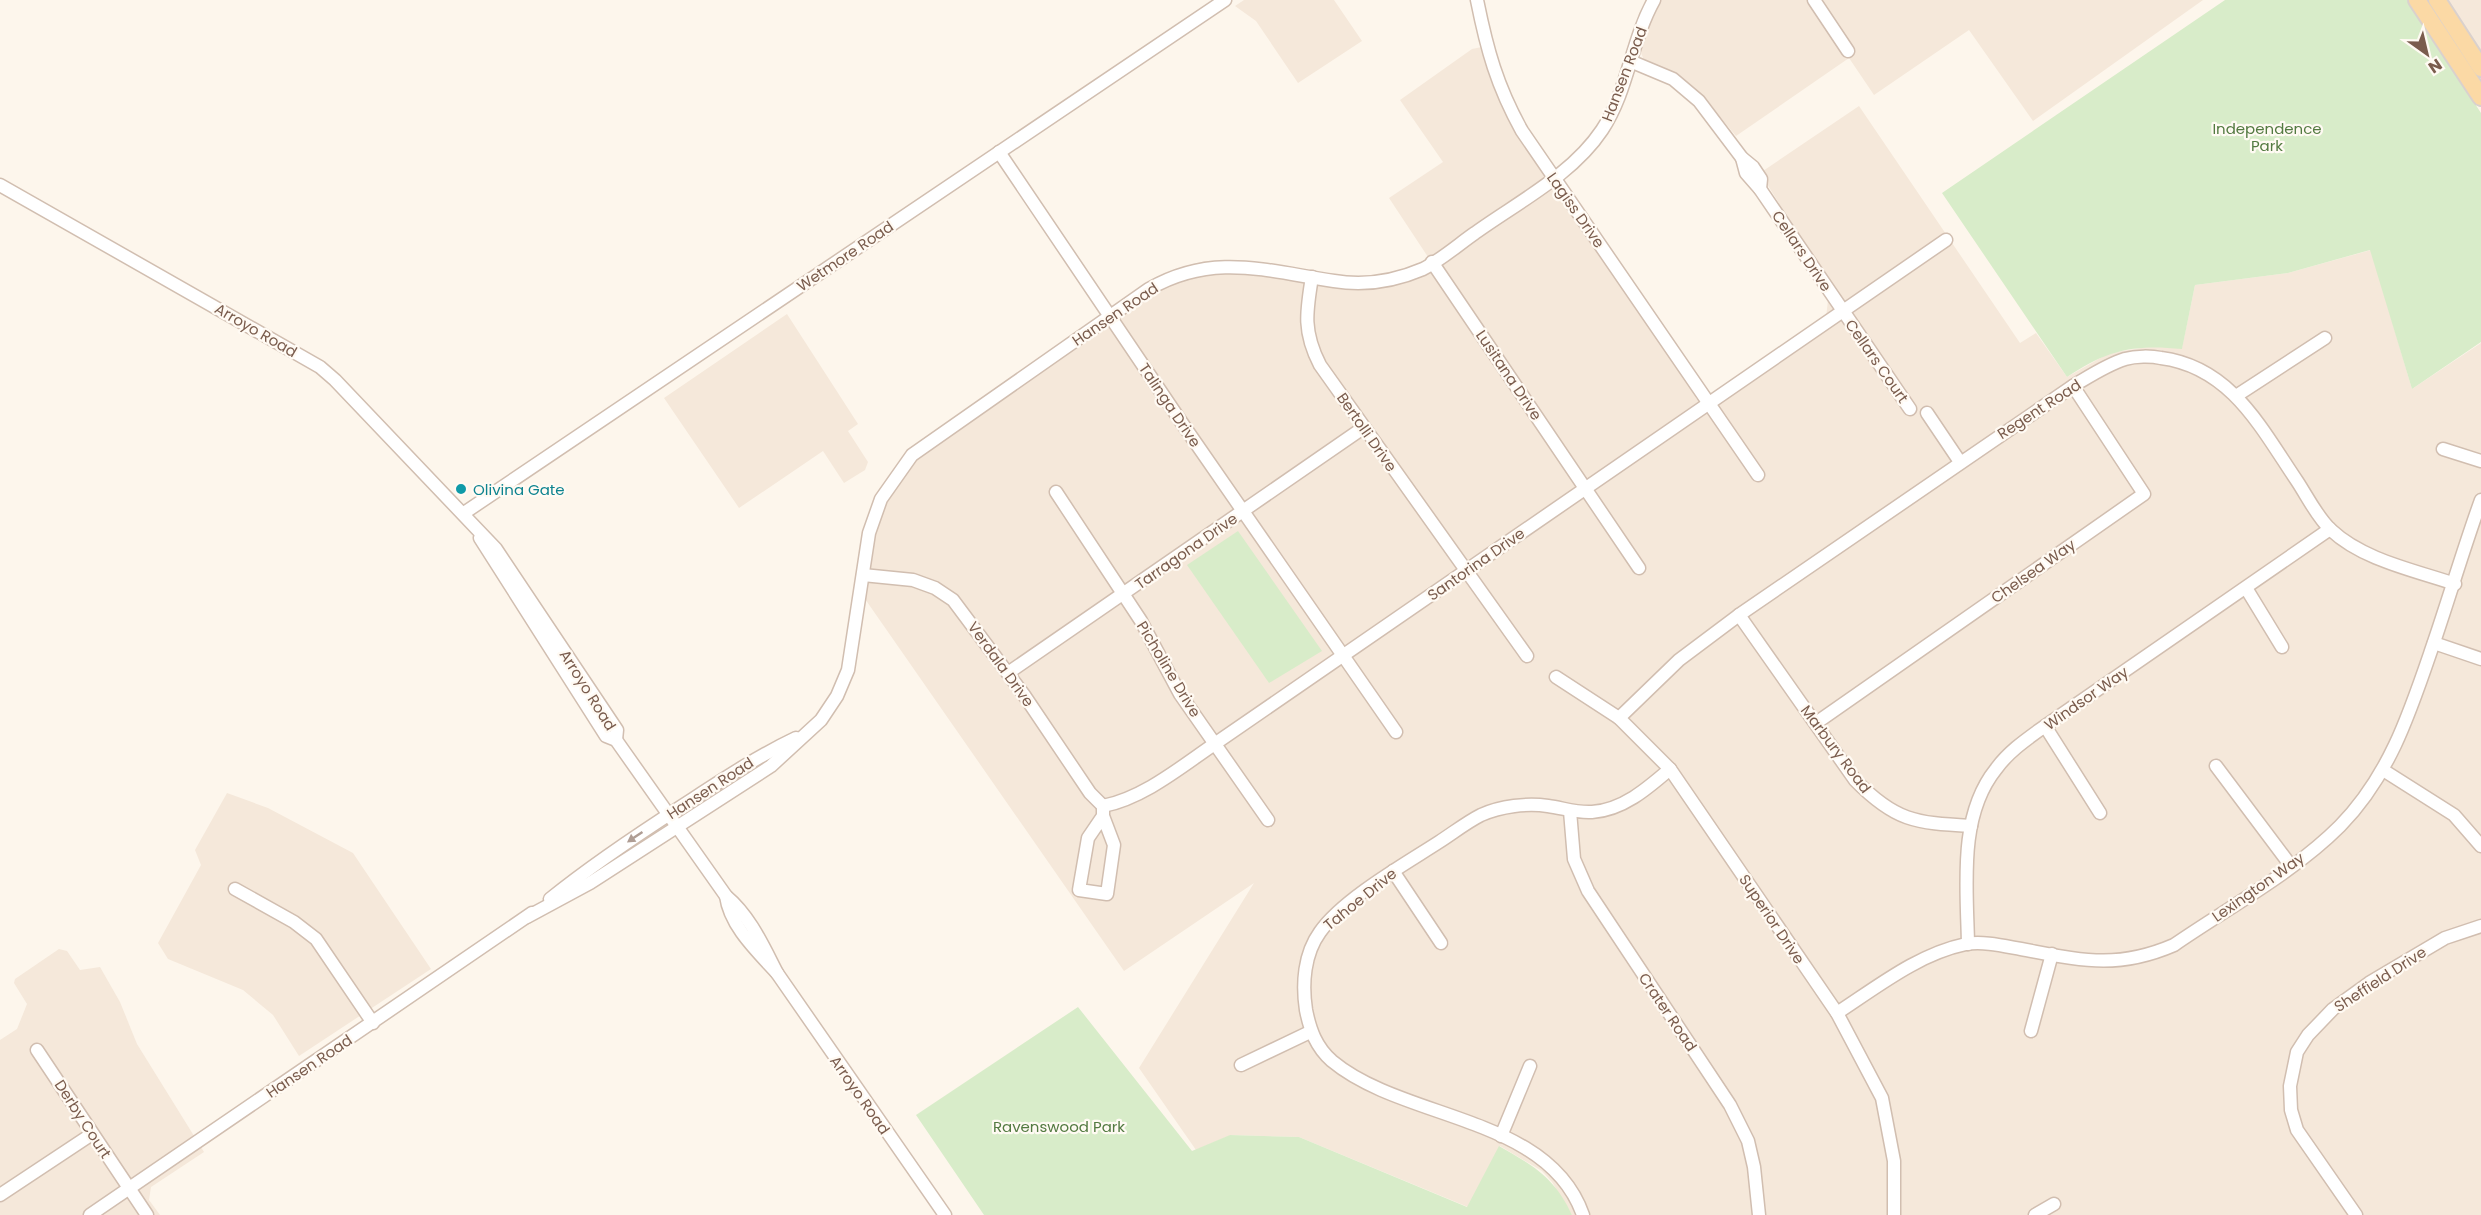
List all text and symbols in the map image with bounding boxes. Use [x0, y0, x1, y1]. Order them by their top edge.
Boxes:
street label: Hansen Road [1596, 24, 1652, 124]
north arrow [2397, 24, 2457, 84]
text: N [2424, 53, 2447, 79]
park label: Independence Park [2212, 118, 2322, 156]
street label: Lagiss Drive [1542, 168, 1610, 252]
street label: Cellars Drive [1767, 206, 1837, 296]
street label: Wetmore Road [793, 216, 897, 296]
street label: Hansen Road [1068, 277, 1162, 351]
street label: Arroyo Road [211, 298, 301, 362]
street label: Cellars Court [1840, 315, 1914, 407]
street label: Lusitana Drive [1471, 326, 1547, 424]
street label: Talinga Drive [1134, 359, 1206, 451]
street label: Regent Road [1993, 374, 2085, 444]
street label: Bertolli Drive [1332, 388, 1402, 476]
place label: Olivina Gate [473, 479, 565, 500]
marker: Olivina Gate [454, 482, 468, 496]
street label: Tarragona Drive [1131, 508, 1241, 594]
street label: Santorina Drive [1423, 523, 1529, 605]
street label: Chelsea Way [1987, 534, 2080, 608]
street label: Verdala Drive [963, 617, 1039, 711]
street label: Picholine Drive [1132, 617, 1206, 721]
street label: Arroyo Road [555, 645, 621, 735]
street label: Windsor Way [2040, 661, 2133, 735]
street label: Marbury Road [1796, 701, 1876, 797]
street label: Hansen Road [662, 752, 758, 824]
one-way arrow [628, 831, 644, 843]
street label: Lexington Way [2208, 847, 2309, 927]
street label: Tahoe Drive [1319, 863, 1401, 935]
street label: Superior Drive [1734, 870, 1810, 968]
street label: Sheffield Drive [2330, 941, 2430, 1017]
street label: Crater Road [1634, 969, 1702, 1055]
street label: Hansen Road [262, 1029, 356, 1103]
street label: Arroyo Road [825, 1051, 895, 1139]
street label: Derby Court [50, 1076, 116, 1162]
park label: Ravenswood Park [993, 1116, 1125, 1137]

